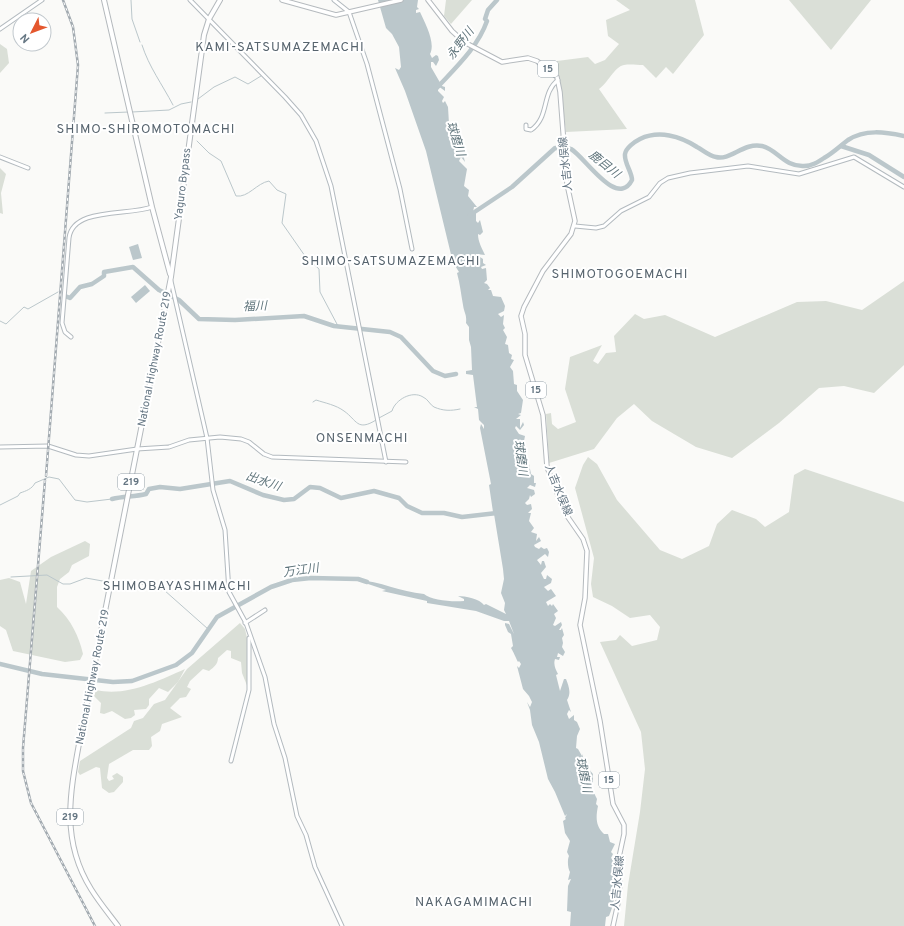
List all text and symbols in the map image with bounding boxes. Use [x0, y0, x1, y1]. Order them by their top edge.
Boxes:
north arrow [12, 12, 52, 52]
water label: 永野川 [444, 23, 479, 63]
text: N [17, 30, 33, 46]
district label: KAMI-SATSUMAZEMACHI [195, 40, 365, 56]
road number: 15 [538, 61, 558, 77]
water label: 球磨川 [442, 119, 468, 160]
district label: SHIMO-SHIROMOTOMACHI [56, 122, 236, 138]
street label: 人吉水俣線 [556, 136, 576, 192]
street label: Yaguro Bypass [172, 147, 194, 221]
water label: 鹿目川 [585, 147, 625, 184]
district label: SHIMO-SATSUMAZEMACHI [302, 254, 480, 270]
district label: SHIMOTOGOEMACHI [552, 267, 688, 283]
street label: National Highway Route 219 [135, 290, 175, 428]
water label: 福川 [243, 299, 269, 315]
road number: 15 [526, 382, 546, 398]
district label: ONSENMACHI [316, 431, 408, 447]
water label: 球磨川 [510, 439, 531, 479]
street label: 人吉水俣線 [541, 462, 575, 518]
water label: 出水川 [243, 469, 285, 496]
road number: 219 [118, 474, 144, 490]
water label: 万江川 [282, 560, 322, 581]
district label: SHIMOBAYASHIMACHI [103, 579, 251, 595]
street label: National Highway Route 219 [73, 608, 113, 746]
water label: 球磨川 [571, 756, 595, 796]
road number: 15 [599, 772, 619, 788]
road number: 219 [57, 809, 83, 825]
street label: 人吉水俣線 [609, 855, 627, 911]
district label: NAKAGAMIMACHI [415, 895, 533, 911]

